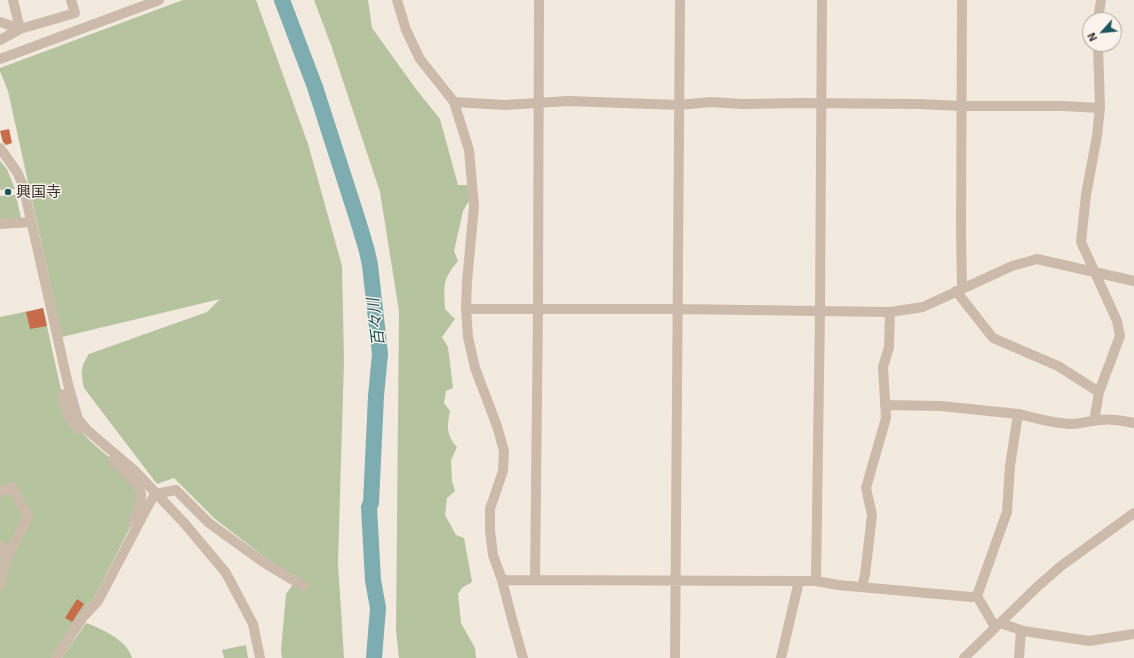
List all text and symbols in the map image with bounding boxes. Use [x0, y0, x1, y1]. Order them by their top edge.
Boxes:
north arrow [1082, 12, 1122, 52]
text: N [1084, 31, 1099, 44]
place label: 興国寺 [16, 183, 61, 201]
marker: 興国寺 [3, 187, 13, 197]
water label: 百々川 [364, 297, 388, 347]

